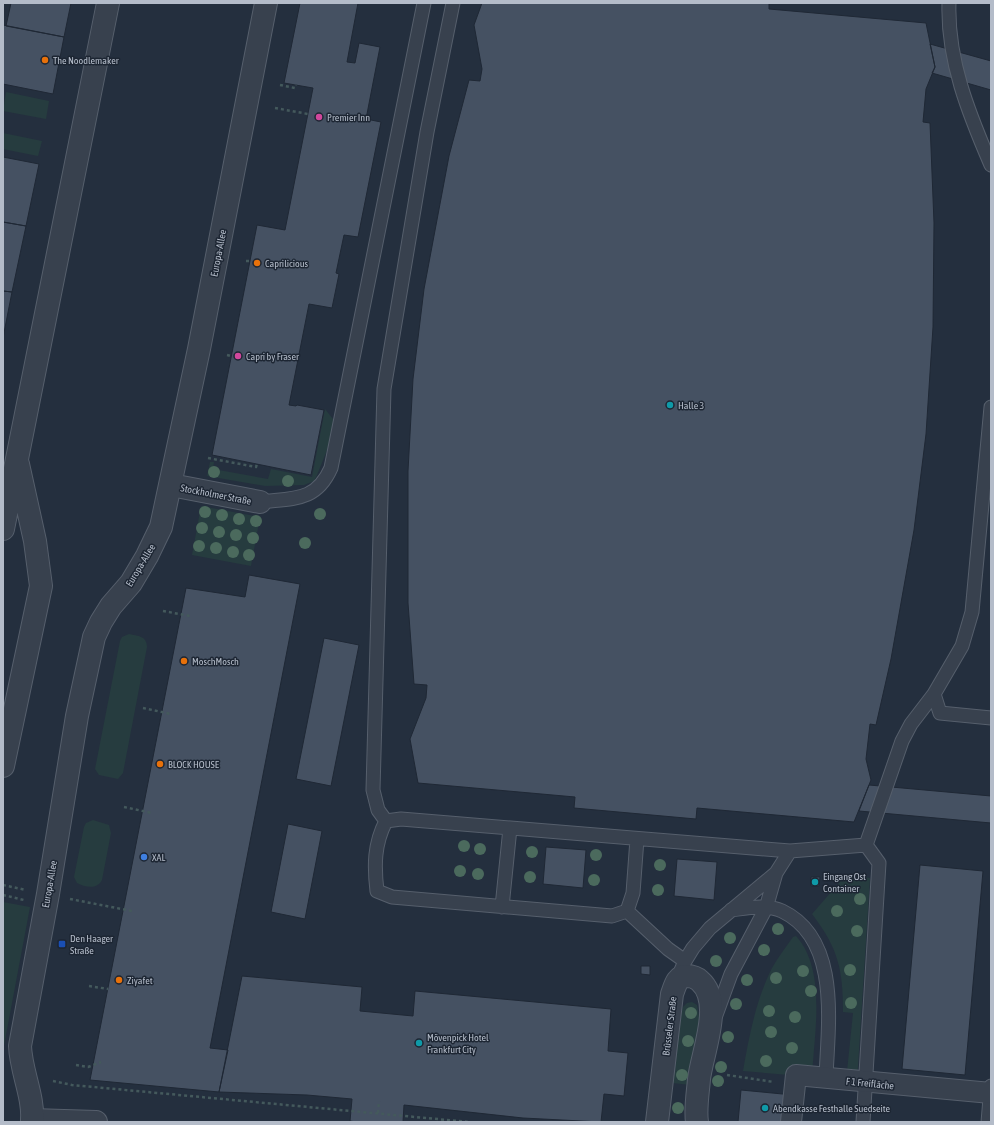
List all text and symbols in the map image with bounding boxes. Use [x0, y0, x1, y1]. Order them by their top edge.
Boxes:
marker: The Noodlemaker [40, 55, 50, 65]
place label: The Noodlemaker [53, 55, 120, 66]
marker: Premier Inn [314, 112, 324, 122]
place label: Premier Inn [327, 112, 370, 123]
street label: Europa-Allee [209, 228, 229, 278]
marker: Caprilicious [252, 258, 262, 268]
place label: Caprilicious [265, 258, 309, 269]
marker: Capri by Fraser [233, 351, 243, 361]
place label: Capri by Fraser [246, 351, 300, 362]
marker: Halle 3 [665, 400, 675, 410]
place label: Halle 3 [678, 400, 705, 411]
street label: Stockholmer Straße [180, 482, 253, 507]
street label: Europa-Allee [123, 542, 158, 589]
marker: MoschMosch [179, 656, 189, 666]
place label: MoschMosch [192, 656, 239, 667]
marker: BLOCK HOUSE [155, 759, 165, 769]
place label: BLOCK HOUSE [168, 759, 220, 770]
marker: XAL [139, 852, 149, 862]
place label: XAL [152, 852, 165, 863]
street label: Europa-Allee [40, 859, 59, 909]
place label: Eingang Ost Container [823, 871, 866, 894]
marker: Eingang Ost Container [810, 877, 820, 887]
place label: Den Haager Straße [70, 933, 114, 956]
marker: Den Haager Straße [57, 939, 67, 949]
marker: Ziyafet [114, 975, 124, 985]
place label: Ziyafet [127, 975, 153, 986]
street label: Brüsseler Straße [660, 996, 679, 1056]
place label: Mövenpick Hotel Frankfurt City [427, 1032, 489, 1055]
marker: Mövenpick Hotel Frankfurt City [414, 1038, 424, 1048]
street label: F 1 Freifläche [845, 1076, 895, 1092]
marker: Abendkasse Festhalle Suedseite [760, 1103, 770, 1113]
place label: Abendkasse Festhalle Suedseite [773, 1103, 891, 1114]

